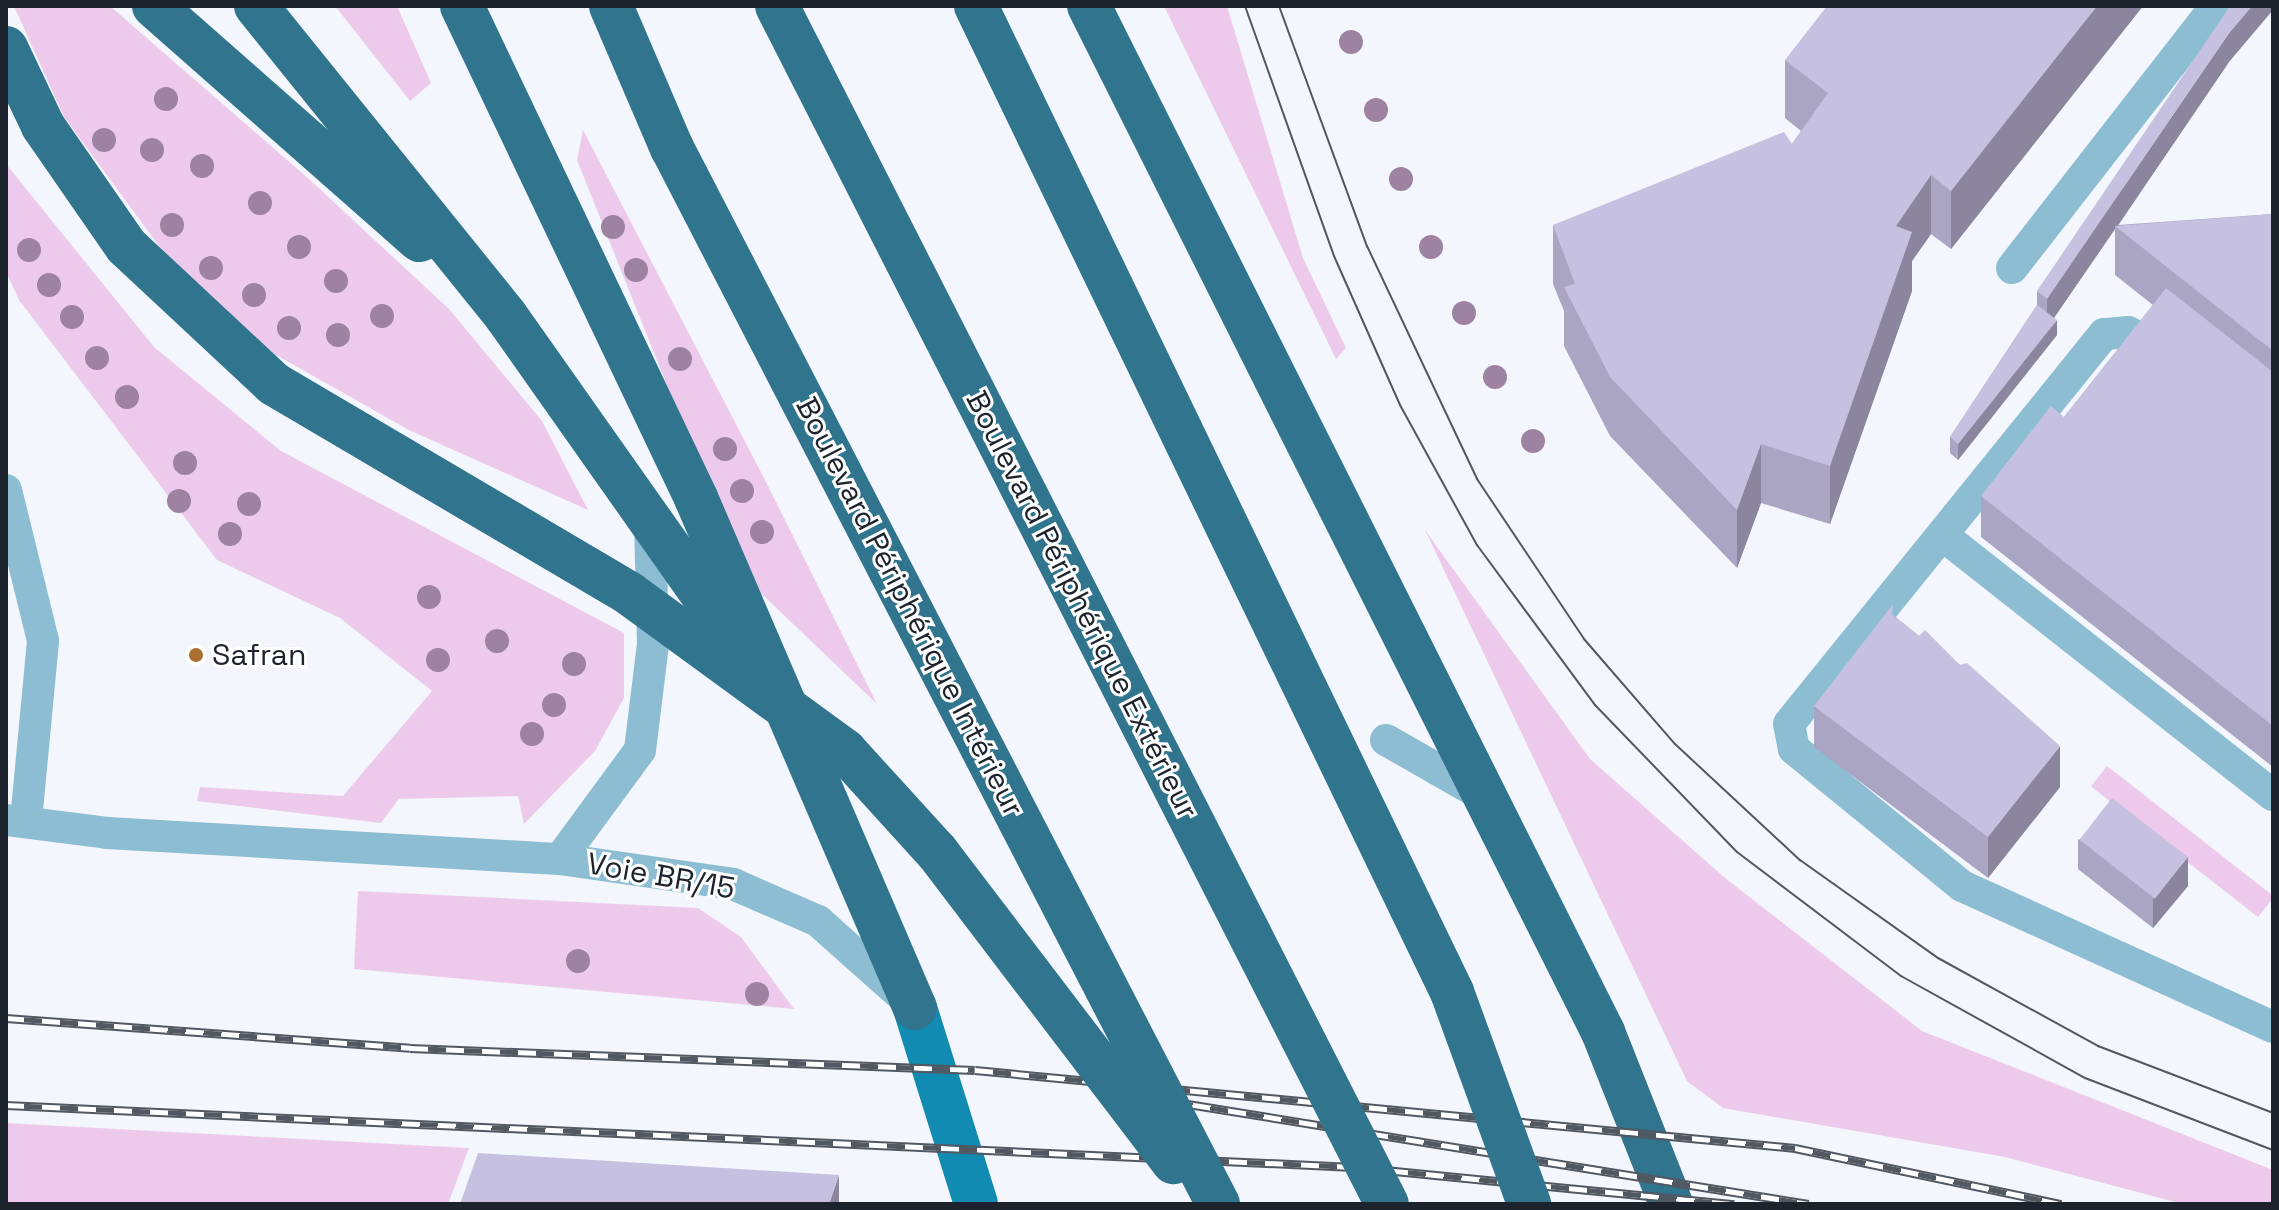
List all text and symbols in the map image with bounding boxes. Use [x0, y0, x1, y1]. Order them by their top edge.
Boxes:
street label: Boulevard Périphérique Extérieur [958, 385, 1206, 825]
street label: Boulevard Périphérique Intérieur [788, 391, 1032, 823]
place label: Safran [212, 637, 306, 673]
marker: Safran [187, 646, 205, 664]
street label: Voie BR/15 [584, 845, 738, 907]

